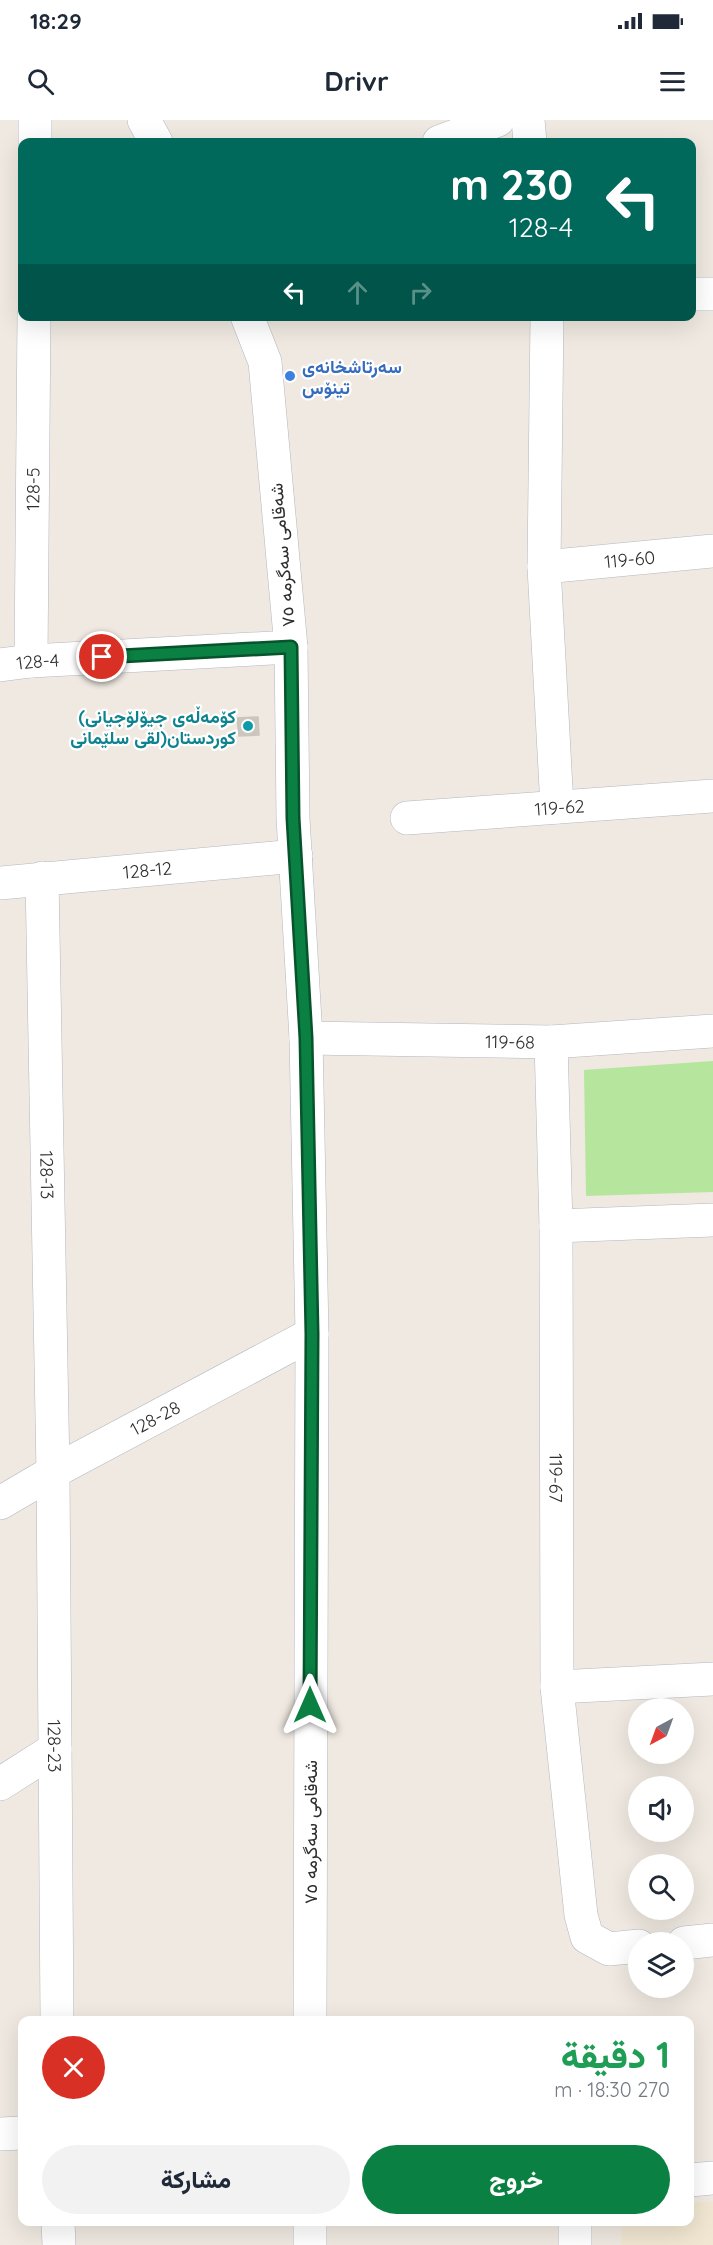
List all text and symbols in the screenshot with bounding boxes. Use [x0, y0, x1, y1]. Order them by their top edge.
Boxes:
text: 18:29 [30, 7, 82, 35]
text: Drivr [324, 64, 389, 98]
icon: search [24, 65, 57, 98]
icon: menu [656, 65, 689, 98]
text: 230 m [450, 158, 573, 211]
icon: left [594, 162, 672, 240]
text: 128-4 [509, 210, 573, 244]
icon: left [278, 276, 311, 309]
icon: ahead [341, 276, 374, 309]
icon: right [404, 276, 437, 309]
place label: سەرتاشخانەی تینۆس [302, 355, 402, 399]
marker: سەرتاشخانەی تینۆس [283, 369, 297, 383]
street label: 128-5 [21, 467, 44, 511]
street label: شەقامی سەگرمە ٧٥ [264, 482, 300, 628]
street label: 119-60 [603, 545, 656, 573]
pin [76, 631, 127, 682]
icon: arrive [85, 640, 118, 673]
street label: 128-4 [15, 648, 60, 674]
place label: (کۆمەڵەی جیۆلۆجیانی کوردستان(لقی سلێمانی [70, 705, 236, 749]
marker: (کۆمەڵەی جیۆلۆجیانی کوردستان(لقی سلێمانی [241, 719, 255, 733]
street label: 119-62 [534, 794, 585, 820]
street label: 128-12 [122, 856, 173, 883]
street label: 119-68 [485, 1029, 535, 1053]
street label: 128-13 [36, 1150, 59, 1199]
street label: 128-28 [126, 1395, 184, 1440]
street label: 119-67 [545, 1453, 568, 1503]
position arrow [278, 1673, 342, 1737]
north arrow [628, 1698, 694, 1764]
map controls [628, 1698, 694, 1998]
street label: 128-23 [43, 1719, 67, 1772]
street label: شەقامی سەگرمە ٧٥ [299, 1760, 322, 1904]
button: sound [628, 1776, 694, 1842]
button: search [628, 1854, 694, 1920]
button: layers [628, 1932, 694, 1998]
text: 1 دقيقة [561, 2032, 670, 2077]
button: close [42, 2036, 105, 2099]
text: 270 m · 18:30 [554, 2077, 670, 2102]
button: مشاركة [42, 2145, 350, 2214]
button: خروج [362, 2145, 670, 2214]

